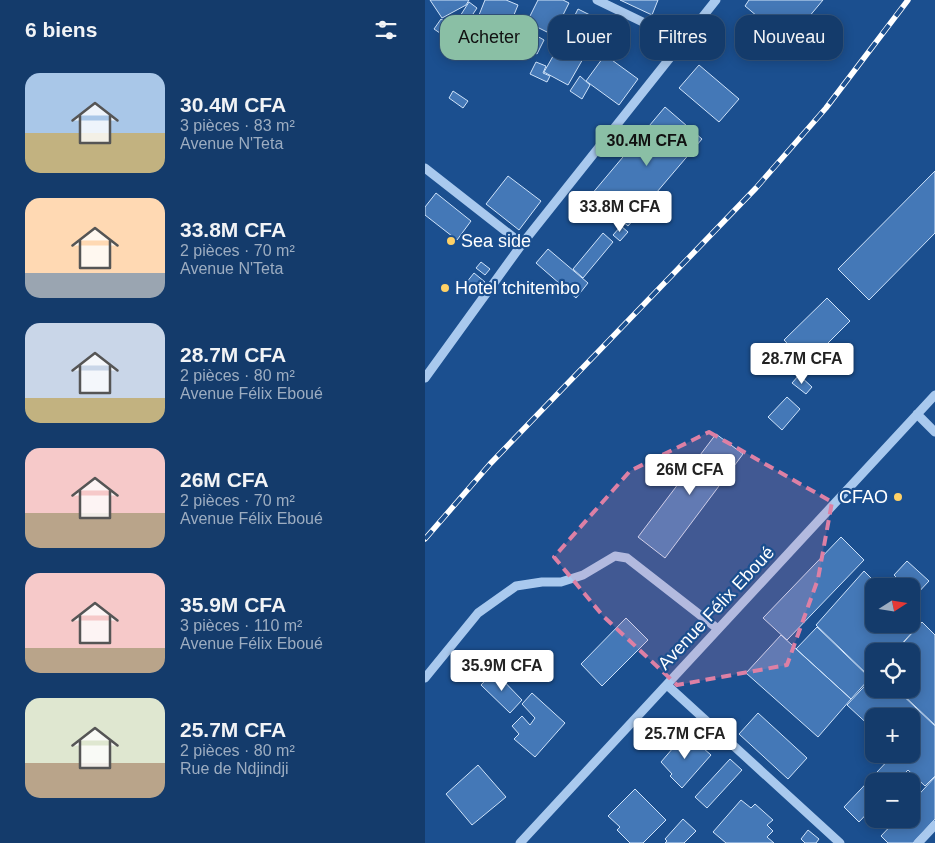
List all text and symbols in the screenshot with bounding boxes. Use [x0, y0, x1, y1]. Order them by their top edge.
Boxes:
chip: Acheter [440, 15, 538, 60]
chip: Louer [548, 15, 630, 60]
chip: Filtres [640, 15, 725, 60]
chip: Nouveau [735, 15, 843, 60]
icon: filters [372, 16, 400, 44]
text: 6 biens [25, 18, 97, 41]
icon: home [65, 93, 125, 153]
text: 30.4M CFA [180, 93, 286, 116]
text: 3 pièces · 83 m² [180, 117, 295, 134]
pin: 30.4M CFA [590, 124, 704, 167]
text: 30.4M CFA [607, 132, 687, 149]
text: Avenue N'Teta [180, 135, 283, 152]
pin: 33.8M CFA [563, 190, 677, 233]
text: 33.8M CFA [580, 198, 660, 215]
icon: home [65, 218, 125, 278]
text: 33.8M CFA [180, 218, 286, 241]
place label: Sea side [461, 231, 531, 251]
marker: Sea side [445, 235, 457, 247]
text: 2 pièces · 70 m² [180, 242, 295, 259]
text: Avenue N'Teta [180, 260, 283, 277]
place label: Hotel tchitembo [455, 278, 580, 298]
marker: Hotel tchitembo [439, 282, 451, 294]
pin: 28.7M CFA [745, 342, 859, 385]
icon: home [65, 343, 125, 403]
text: 28.7M CFA [180, 343, 286, 366]
text: 28.7M CFA [762, 350, 842, 367]
text: 2 pièces · 80 m² [180, 367, 295, 384]
text: Avenue Félix Eboué [180, 385, 323, 402]
pin: 26M CFA [644, 454, 736, 496]
text: 26M CFA [656, 461, 724, 478]
icon: home [65, 468, 125, 528]
text: 26M CFA [180, 468, 269, 491]
place label: CFAO [839, 487, 888, 507]
marker: CFAO [892, 491, 904, 503]
text: 2 pièces · 70 m² [180, 492, 295, 509]
text: Avenue Félix Eboué [180, 510, 323, 527]
street label: Avenue Félix Eboué [654, 542, 778, 674]
north arrow [865, 578, 920, 632]
map controls [865, 578, 920, 828]
icon: home [65, 593, 125, 653]
text: 35.9M CFA [180, 593, 286, 616]
text: 3 pièces · 110 m² [180, 617, 302, 634]
text: Avenue Félix Eboué [180, 635, 323, 652]
button: locate [865, 643, 920, 698]
pin: 35.9M CFA [445, 650, 559, 692]
text: 35.9M CFA [462, 657, 542, 674]
button: + [865, 708, 920, 763]
icon: home [65, 718, 125, 778]
text: 25.7M CFA [180, 718, 286, 741]
pin: 25.7M CFA [628, 718, 742, 760]
text: 25.7M CFA [645, 725, 725, 742]
text: 2 pièces · 80 m² [180, 742, 295, 759]
text: Rue de Ndjindji [180, 760, 289, 777]
button: − [865, 773, 920, 828]

